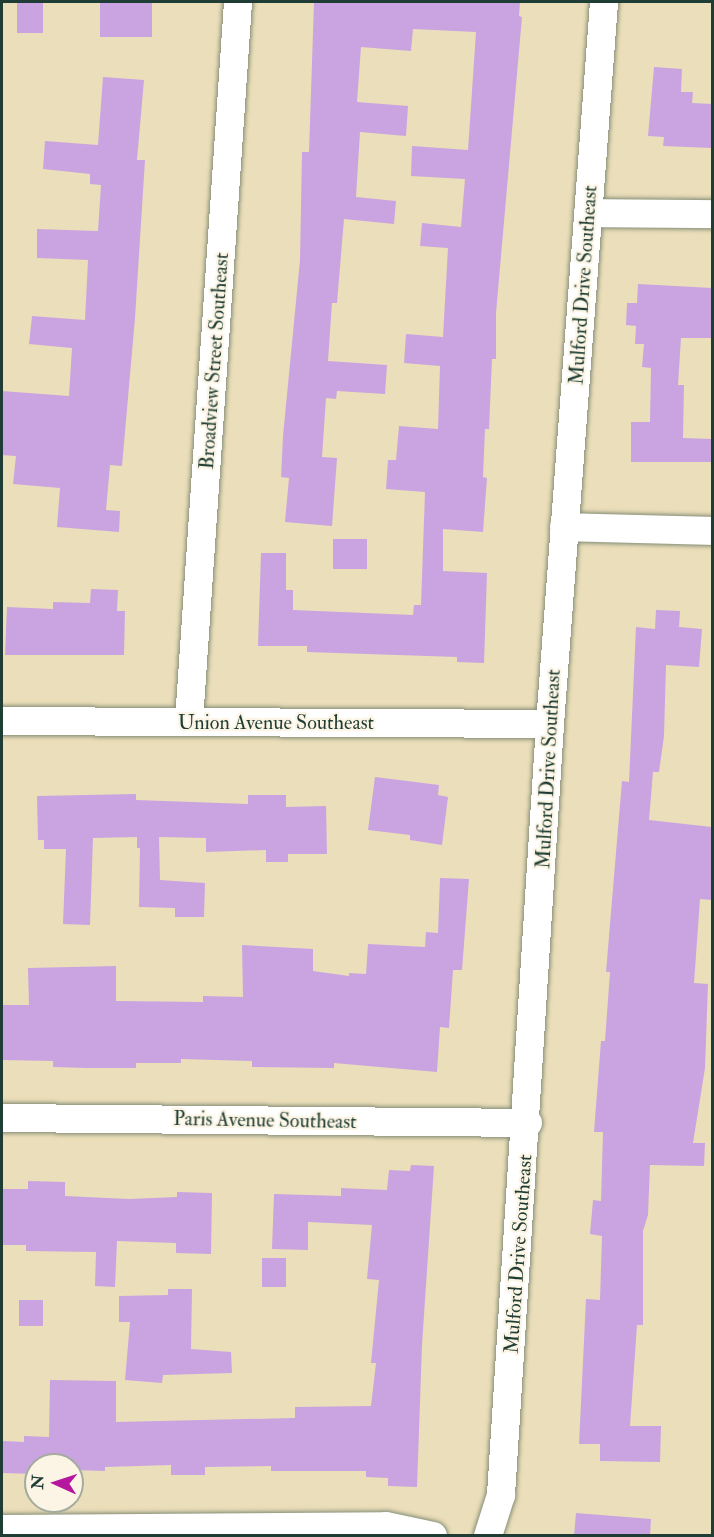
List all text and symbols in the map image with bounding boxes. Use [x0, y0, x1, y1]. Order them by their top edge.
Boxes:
street label: Mulford Drive Southeast [564, 184, 602, 386]
street label: Broadview Street Southeast [194, 252, 234, 470]
street label: Mulford Drive Southeast [531, 669, 565, 869]
street label: Union Avenue Southeast [178, 710, 374, 734]
street label: Paris Avenue Southeast [173, 1106, 357, 1134]
street label: Mulford Drive Southeast [499, 1153, 537, 1355]
north arrow [24, 1453, 84, 1513]
text: N [28, 1474, 48, 1490]

